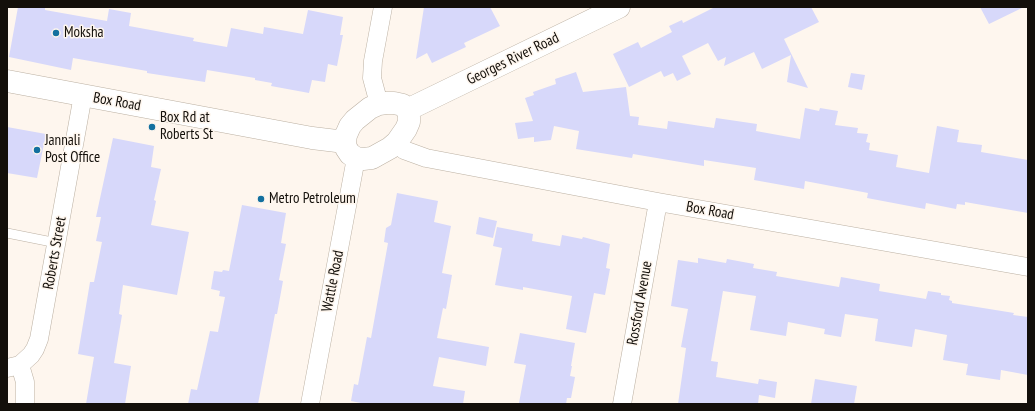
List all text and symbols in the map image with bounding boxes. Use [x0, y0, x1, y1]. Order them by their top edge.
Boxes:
place label: Moksha [64, 24, 104, 42]
marker: Moksha [51, 28, 61, 38]
street label: Georges River Road [464, 29, 562, 89]
street label: Box Road [92, 89, 142, 115]
place label: Box Rd at Roberts St [160, 109, 213, 144]
marker: Box Rd at Roberts St [147, 122, 157, 132]
place label: Jannali Post Office [45, 132, 100, 167]
marker: Jannali Post Office [32, 145, 42, 155]
place label: Metro Petroleum [269, 190, 356, 208]
marker: Metro Petroleum [256, 194, 266, 204]
street label: Box Road [685, 198, 735, 224]
street label: Roberts Street [40, 215, 70, 291]
street label: Wattle Road [318, 249, 348, 313]
street label: Rossford Avenue [624, 259, 656, 347]

